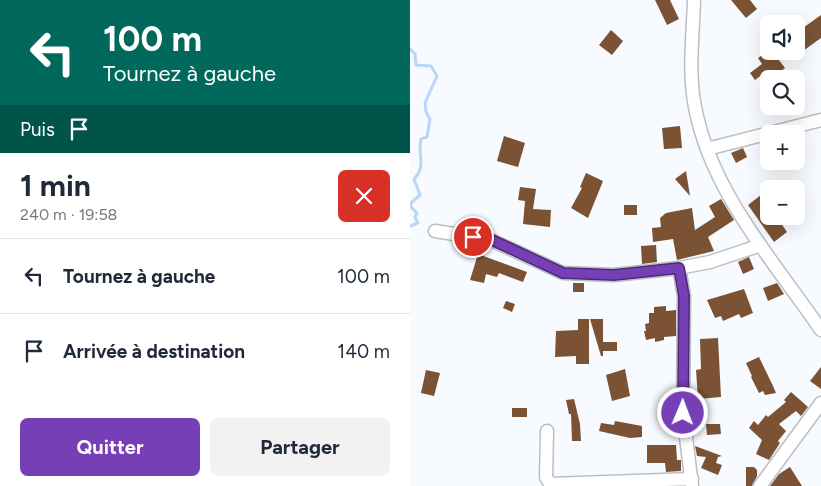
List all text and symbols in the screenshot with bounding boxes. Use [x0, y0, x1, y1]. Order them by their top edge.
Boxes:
map controls [760, 15, 805, 225]
button: sound [760, 15, 805, 60]
text: 100 m [103, 18, 202, 60]
icon: left [20, 20, 85, 85]
text: Tournez à gauche [103, 60, 276, 87]
button: search [760, 70, 805, 115]
icon: arrive [65, 115, 93, 143]
text: Puis [20, 118, 55, 141]
button: + [760, 125, 805, 170]
text: 1 min [20, 167, 91, 204]
button: close [338, 170, 390, 222]
button: − [760, 180, 805, 225]
text: 240 m · 19:58 [20, 205, 117, 224]
pin [452, 216, 494, 258]
icon: arrive [459, 223, 487, 251]
icon: left [20, 262, 48, 290]
text: Tournez à gauche [63, 265, 215, 288]
text: 100 m [337, 265, 390, 288]
icon: arrive [20, 337, 48, 365]
text: Arrivée à destination [63, 340, 245, 363]
text: 140 m [337, 340, 390, 363]
position arrow [656, 386, 708, 438]
button: Quitter [20, 418, 200, 476]
button: Partager [210, 418, 390, 476]

